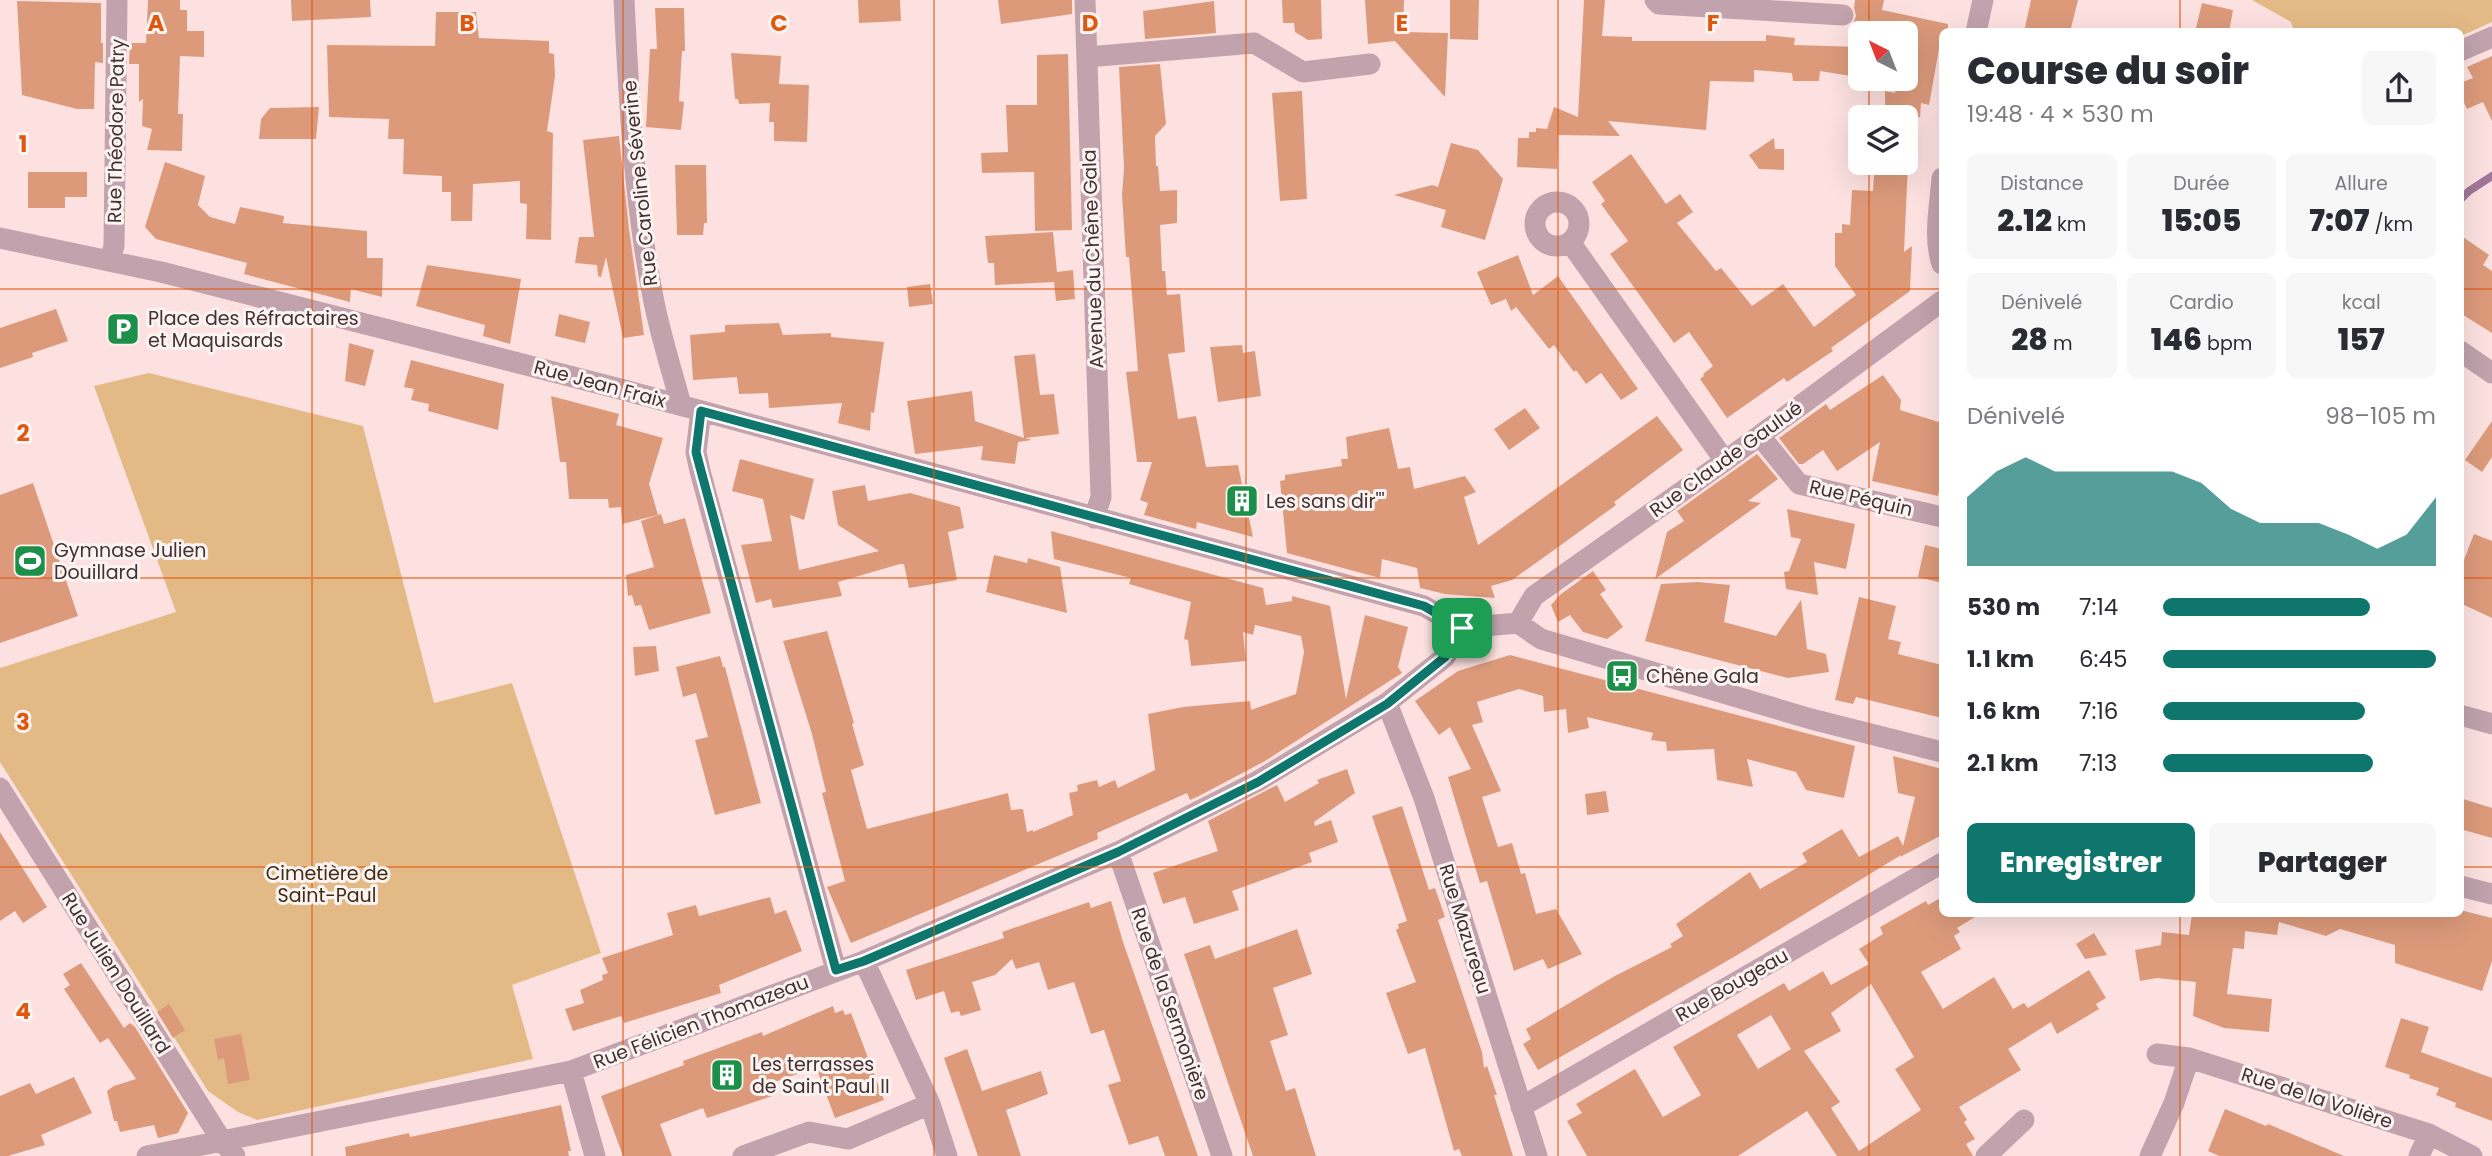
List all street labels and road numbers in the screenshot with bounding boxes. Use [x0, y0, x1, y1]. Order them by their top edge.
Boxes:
street label: Rue Théodore Patry [101, 38, 131, 223]
street label: Rue Caroline Séverine [616, 79, 664, 287]
street label: Avenue du Chêne Gala [1076, 149, 1110, 369]
street label: Rue Jean Fraix [531, 353, 669, 415]
street label: Rue Claude Gaulué [1644, 394, 1808, 524]
street label: Rue Péquin [1807, 473, 1915, 523]
street label: Rue Mazureau [1432, 861, 1498, 997]
street label: Rue Julien Douillard [55, 887, 177, 1059]
street label: Rue de la Sermonière [1124, 904, 1216, 1104]
street label: Rue Bougeau [1671, 942, 1793, 1028]
street label: Rue Félicien Thomazeau [589, 968, 813, 1076]
street label: Rue de la Volière [2238, 1061, 2396, 1135]

